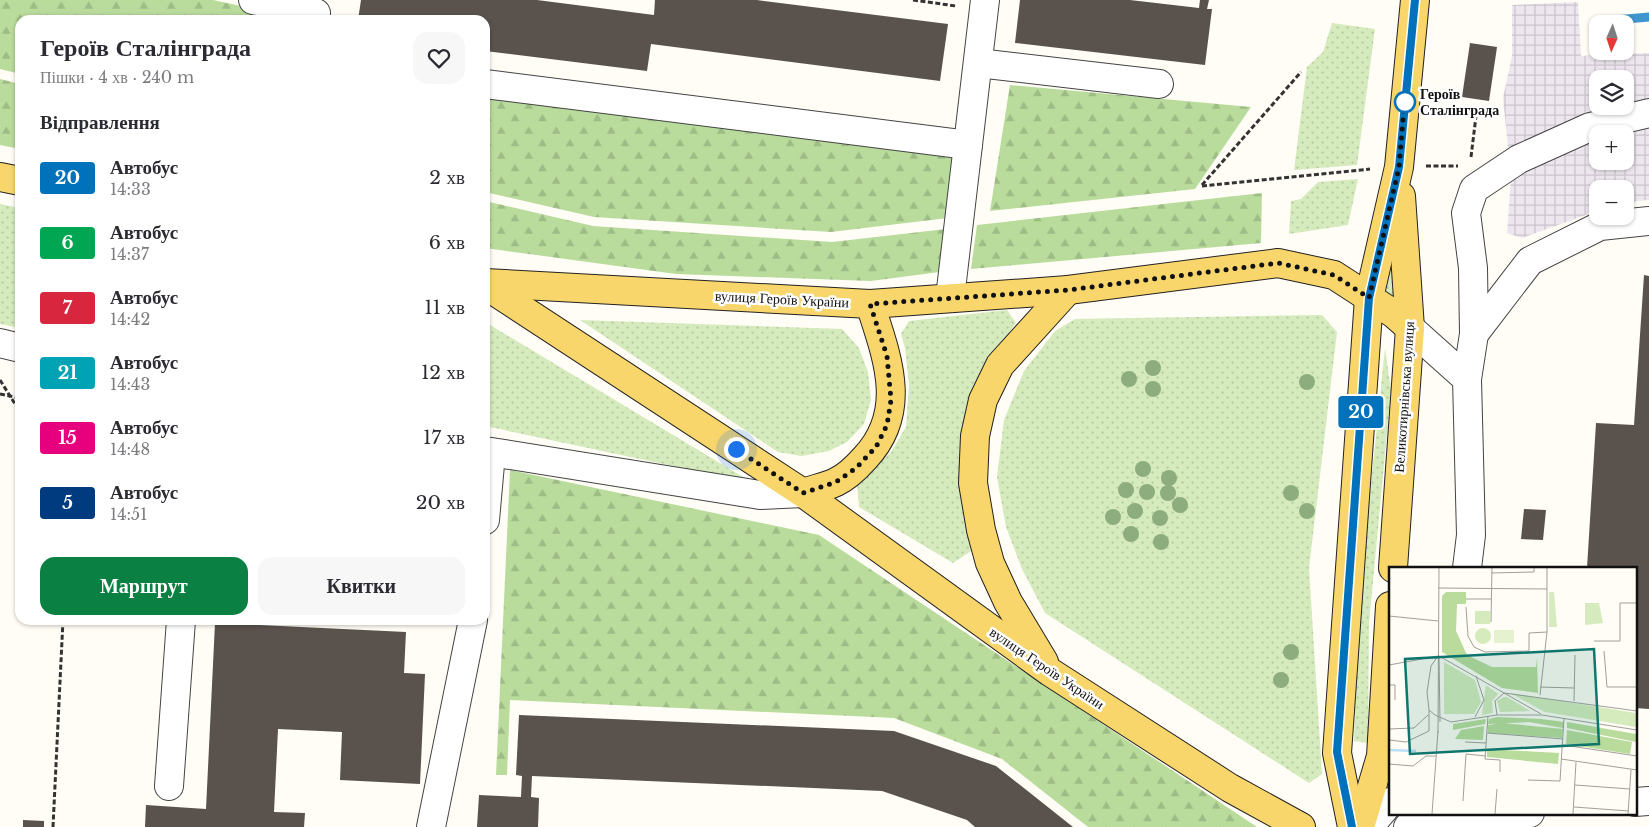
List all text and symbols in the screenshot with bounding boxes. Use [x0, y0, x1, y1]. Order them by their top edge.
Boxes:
north arrow [1589, 15, 1634, 60]
map controls [1589, 15, 1634, 225]
button: heart [413, 32, 465, 84]
text: Героїв Сталінграда [40, 33, 251, 62]
text: Пішки · 4 хв · 240 m [40, 67, 194, 87]
button: layers [1589, 70, 1634, 115]
place label: Героїв Сталінграда [1420, 85, 1499, 119]
marker: Героїв Сталінграда [1394, 91, 1416, 113]
text: Відправлення [40, 111, 160, 134]
button: + [1589, 125, 1634, 170]
text: Автобус [110, 156, 178, 179]
text: 2 хв [429, 166, 465, 189]
text: 20 [55, 167, 80, 189]
text: 14:33 [110, 179, 151, 199]
button: − [1589, 180, 1634, 225]
text: Автобус [110, 221, 178, 244]
text: 6 хв [429, 231, 465, 254]
text: 6 [61, 232, 74, 254]
text: 14:37 [110, 244, 149, 264]
text: Автобус [110, 286, 178, 309]
street label: вулиця Героїв України [714, 286, 850, 312]
text: 11 хв [424, 296, 465, 319]
text: 7 [63, 297, 72, 319]
text: 14:42 [110, 309, 150, 329]
street label: Великотирнівська вулиця [1390, 320, 1418, 473]
text: Автобус [110, 351, 178, 374]
text: 12 хв [421, 361, 465, 384]
text: 21 [58, 362, 77, 384]
text: 14:43 [110, 374, 150, 394]
line badge: 20 [1338, 396, 1384, 428]
text: 20 [1348, 401, 1374, 423]
text: Автобус [110, 416, 178, 439]
text: 17 хв [423, 426, 465, 449]
text: 15 [58, 427, 77, 449]
your location [724, 437, 749, 462]
text: 14:48 [110, 439, 150, 459]
text: Автобус [110, 481, 178, 504]
text: 20 хв [416, 491, 465, 514]
text: 5 [62, 492, 73, 514]
text: 14:51 [110, 504, 147, 524]
button: Маршрут [40, 557, 248, 615]
button: Квитки [258, 557, 465, 615]
inset map [1389, 567, 1636, 814]
street label: вулиця Героїв України [986, 623, 1108, 713]

